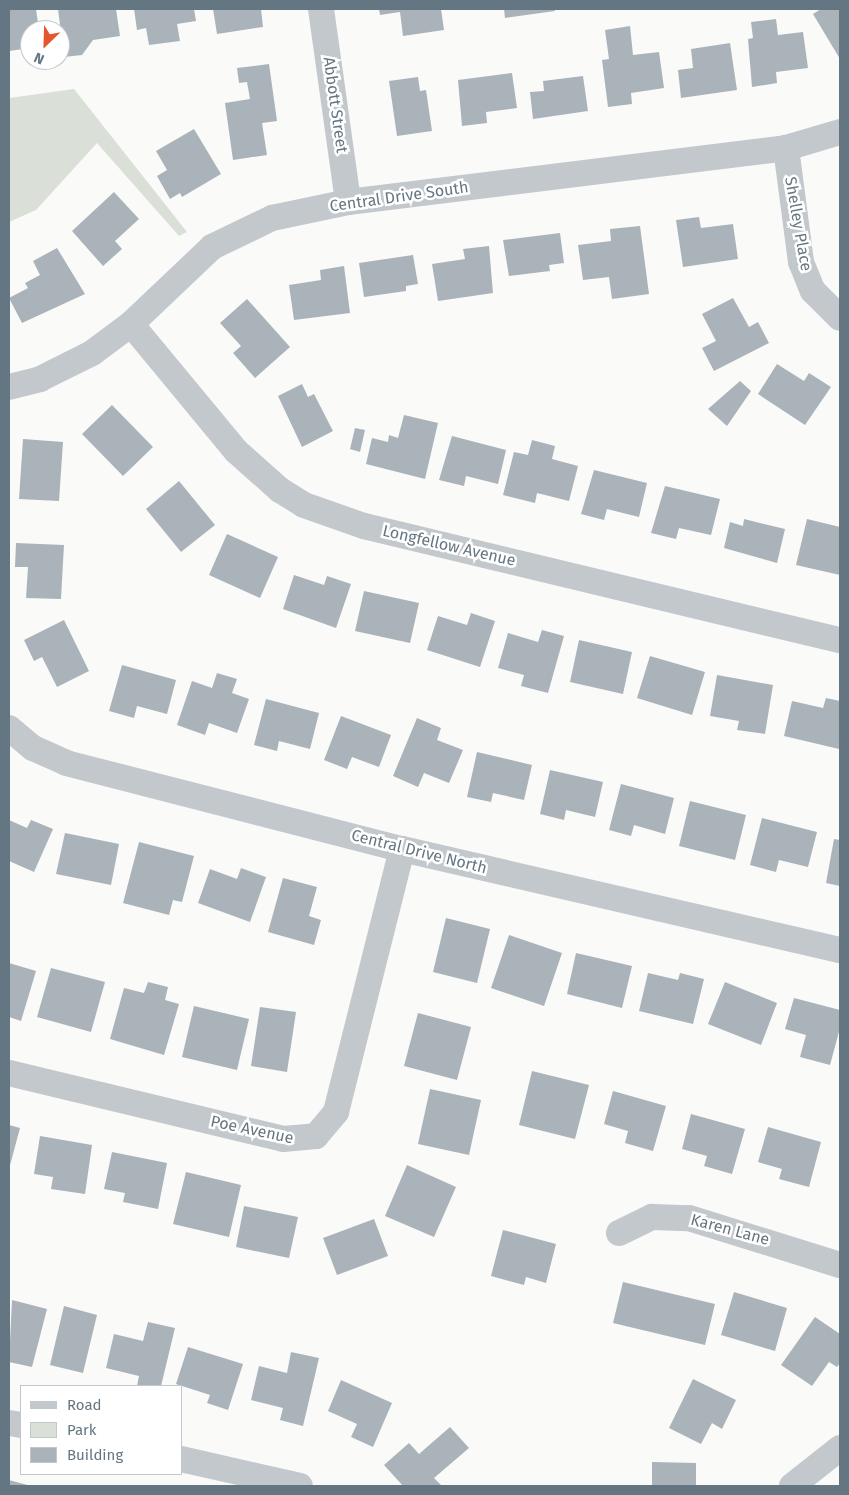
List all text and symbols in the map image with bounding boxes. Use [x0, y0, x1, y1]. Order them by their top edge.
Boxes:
north arrow [20, 20, 70, 70]
text: N [31, 49, 47, 68]
street label: Abbott Street [319, 56, 351, 154]
street label: Shelley Place [780, 175, 816, 273]
street label: Central Drive South [328, 178, 470, 216]
street label: Longfellow Avenue [381, 521, 517, 571]
street label: Central Drive North [349, 826, 489, 878]
street label: Poe Avenue [209, 1112, 295, 1148]
street label: Karen Lane [689, 1210, 771, 1250]
legend [20, 1385, 182, 1475]
text: Road [67, 1396, 102, 1414]
text: Park [67, 1421, 97, 1439]
text: Building [67, 1446, 123, 1464]

